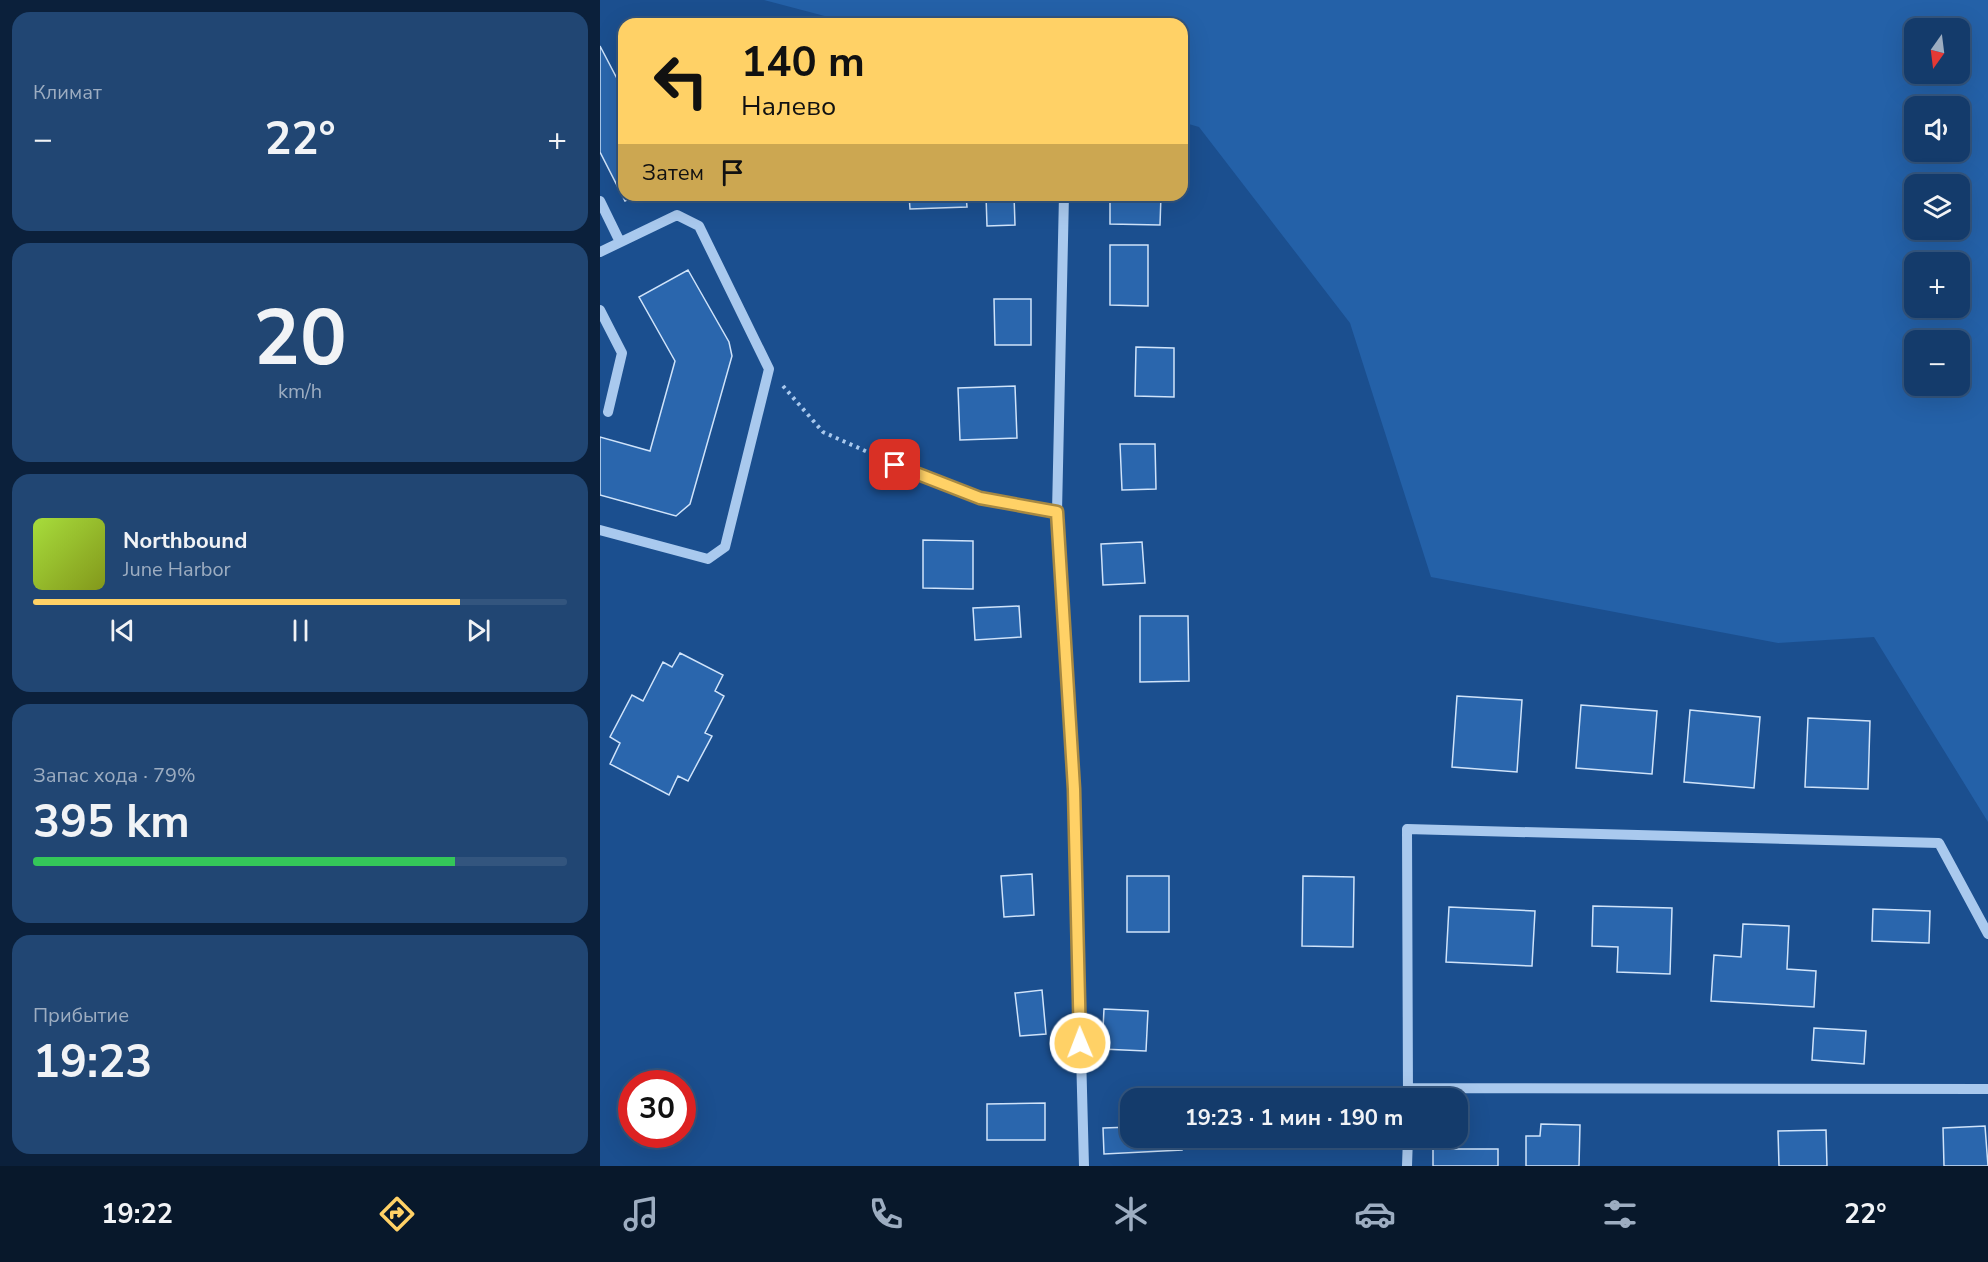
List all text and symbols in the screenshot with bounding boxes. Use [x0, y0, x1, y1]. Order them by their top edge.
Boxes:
north arrow [1904, 18, 1970, 84]
map controls [1904, 18, 1970, 396]
text: 140 m [741, 34, 865, 91]
icon: left [642, 42, 720, 120]
text: Климат [33, 79, 102, 106]
text: Налево [741, 88, 836, 125]
button: sound [1904, 96, 1970, 162]
text: 22° [264, 109, 336, 170]
text: − [33, 117, 53, 162]
text: + [547, 117, 567, 162]
icon: arrive [716, 156, 749, 189]
text: Затем [642, 158, 704, 188]
button: layers [1904, 174, 1970, 240]
button: + [1904, 252, 1970, 318]
text: 20 [253, 285, 347, 392]
button: − [1904, 330, 1970, 396]
text: km/h [278, 378, 322, 405]
pin [869, 439, 920, 490]
icon: arrive [878, 448, 911, 481]
text: Northbound [123, 526, 247, 556]
text: June Harbor [123, 556, 231, 583]
icon: previous [106, 614, 139, 647]
icon: pause [284, 614, 317, 647]
icon: next [462, 614, 495, 647]
text: Запас хода · 79% [33, 762, 196, 789]
text: 395 km [33, 792, 190, 853]
text: Прибытие [33, 1002, 129, 1029]
position arrow [1048, 1011, 1112, 1075]
text: 19:23 [33, 1032, 152, 1093]
speed limit sign: 30 [618, 1070, 696, 1148]
text: 19:23 · 1 мин · 190 m [1185, 1103, 1403, 1133]
icon: directions [376, 1193, 418, 1235]
icon: music [620, 1193, 662, 1235]
icon: phone [865, 1193, 907, 1235]
icon: climate [1110, 1193, 1152, 1235]
icon: car [1354, 1193, 1396, 1235]
icon: filters [1599, 1193, 1641, 1235]
text: 19:22 [101, 1196, 173, 1233]
text: 22° [1844, 1196, 1887, 1233]

